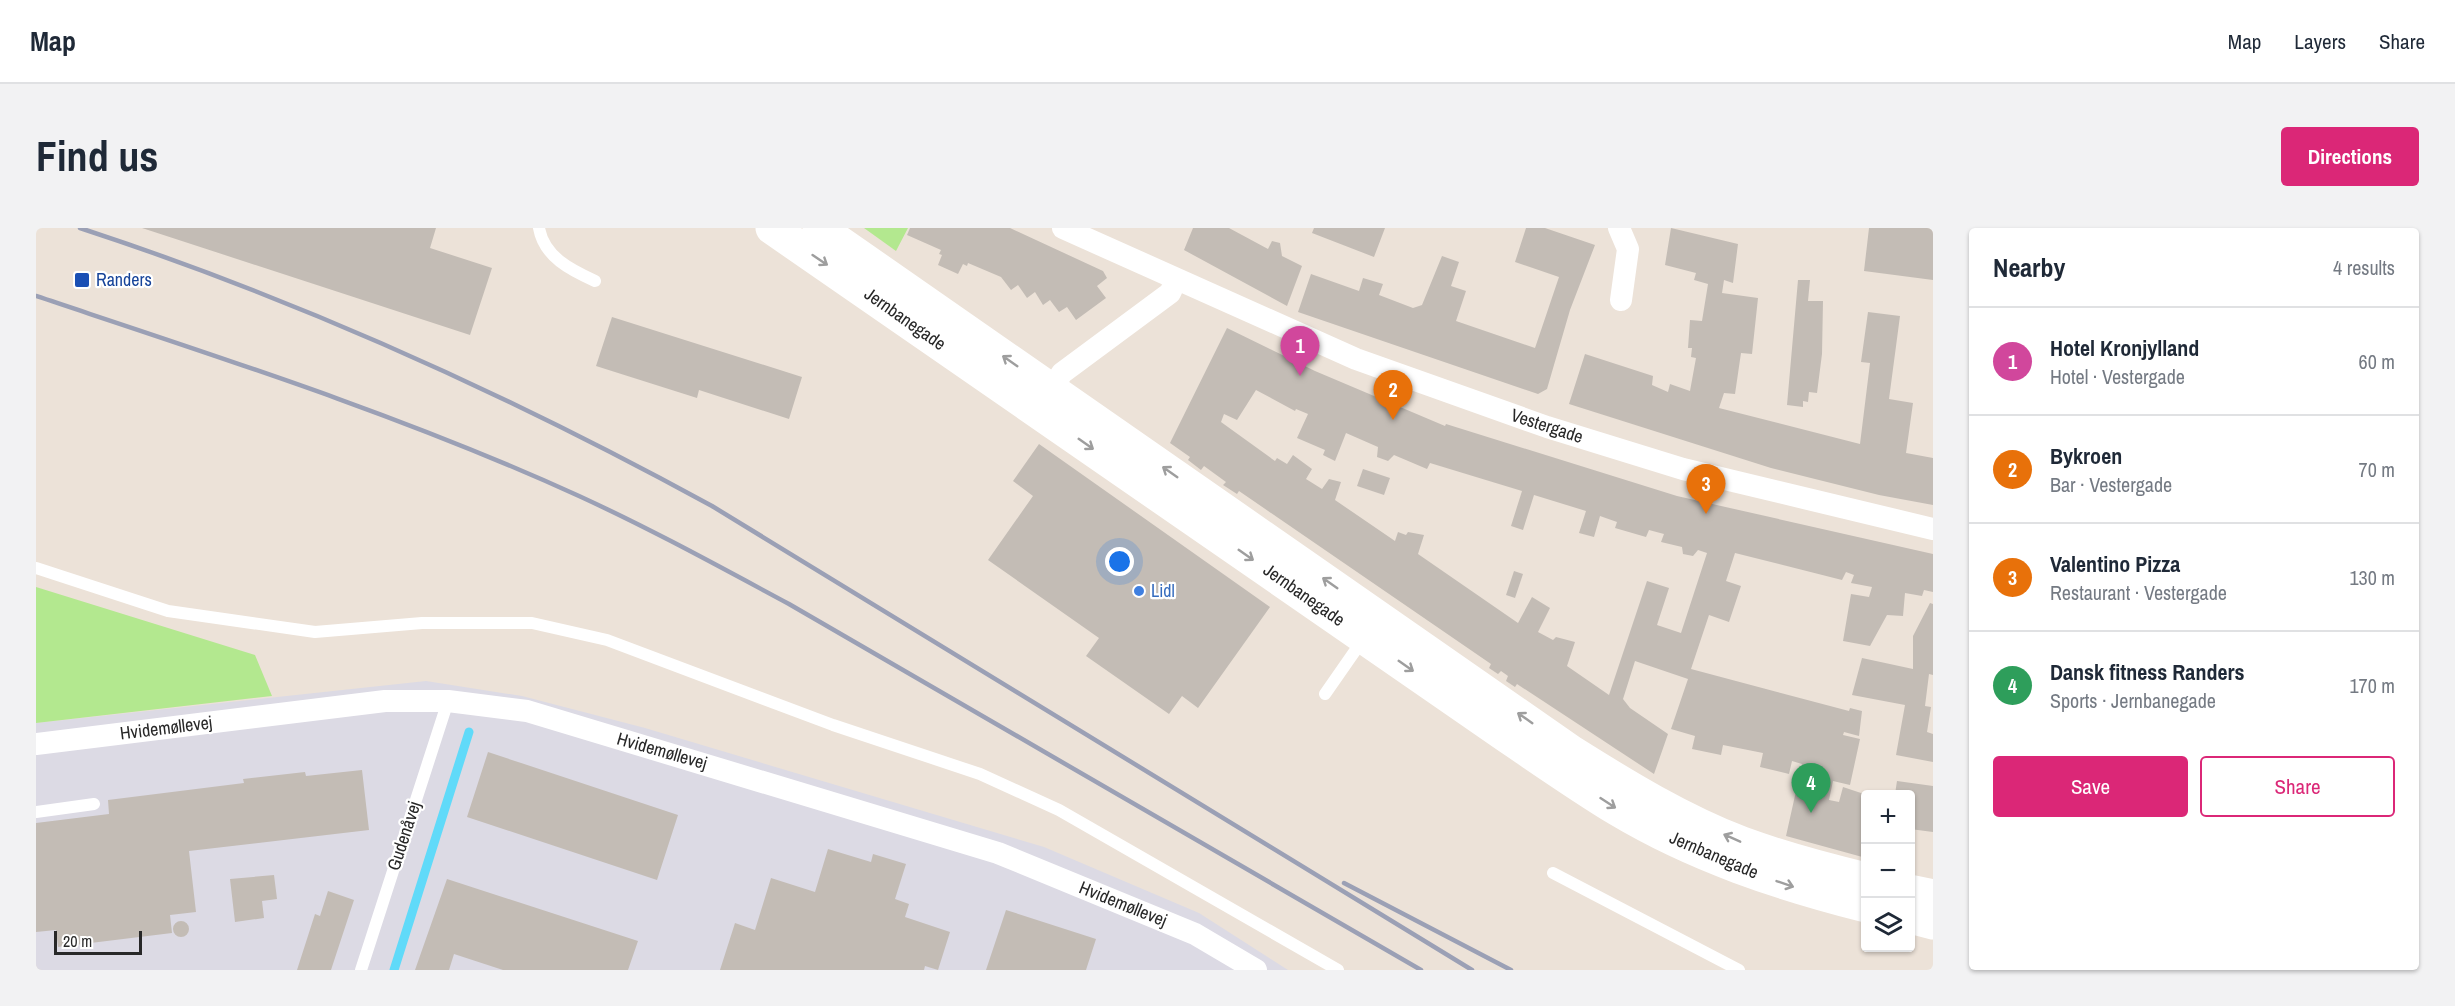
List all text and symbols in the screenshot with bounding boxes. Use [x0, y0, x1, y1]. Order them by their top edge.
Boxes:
text: Map [30, 22, 76, 60]
text: Map [2228, 27, 2261, 56]
text: Layers [2294, 27, 2346, 56]
text: Share [2379, 27, 2425, 56]
button: Directions [2281, 127, 2419, 186]
text: Find us [36, 128, 158, 184]
text: Nearby [1993, 250, 2065, 285]
one-way arrow [811, 254, 827, 266]
text: 4 results [2333, 254, 2395, 281]
place label: Randers [96, 267, 152, 292]
marker: Randers [73, 271, 91, 289]
street label: Jernbanegade [859, 281, 951, 356]
pin: 1 [1280, 326, 1320, 376]
text: Hotel Kronjylland [2050, 333, 2199, 363]
text: 1 [2008, 348, 2017, 375]
text: 60 m [2359, 348, 2395, 375]
one-way arrow [1002, 355, 1018, 367]
text: Hotel · Vestergade [2050, 363, 2185, 390]
pin: 2 [1374, 370, 1412, 420]
street label: Vestergade [1508, 402, 1587, 449]
one-way arrow [1077, 438, 1093, 450]
text: Bykroen [2050, 441, 2122, 471]
text: 2 [2008, 456, 2017, 483]
text: 70 m [2359, 456, 2395, 483]
pin: 3 [1686, 464, 1726, 514]
one-way arrow [1162, 466, 1179, 478]
text: Bar · Vestergade [2050, 471, 2172, 498]
your location [1105, 547, 1134, 576]
one-way arrow [1237, 549, 1254, 561]
text: Valentino Pizza [2050, 549, 2180, 579]
street label: Jernbanegade [1258, 557, 1350, 632]
text: 3 [2008, 564, 2017, 591]
text: 130 m [2349, 564, 2395, 591]
one-way arrow [1323, 577, 1339, 589]
place label: Lidl [1151, 578, 1175, 603]
text: Restaurant · Vestergade [2050, 579, 2227, 606]
marker: Lidl [1132, 584, 1146, 598]
text: Dansk fitness Randers [2050, 657, 2245, 687]
one-way arrow [1398, 660, 1414, 672]
text: 4 [2008, 672, 2017, 699]
text: 170 m [2349, 672, 2395, 699]
text: Sports · Jernbanegade [2050, 687, 2216, 714]
street label: Hvidemøllevej [118, 709, 213, 746]
one-way arrow [1517, 712, 1533, 724]
street label: Hvidemøllevej [614, 726, 710, 775]
button: Save [1993, 756, 2188, 817]
button: Share [2200, 756, 2395, 817]
pin: 4 [1792, 764, 1830, 813]
map controls [1861, 790, 1915, 952]
button: + [1861, 790, 1915, 844]
street label: Gudenåvej [381, 798, 426, 874]
one-way arrow [1599, 798, 1616, 810]
street label: Jernbanegade [1666, 825, 1763, 884]
one-way arrow [1723, 832, 1742, 843]
button: − [1861, 844, 1915, 898]
street label: Hvidemøllevej [1076, 875, 1171, 932]
one-way arrow [1775, 879, 1794, 890]
button: layers [1861, 898, 1915, 952]
scale bar [54, 928, 142, 956]
text: 20 m [63, 930, 92, 952]

